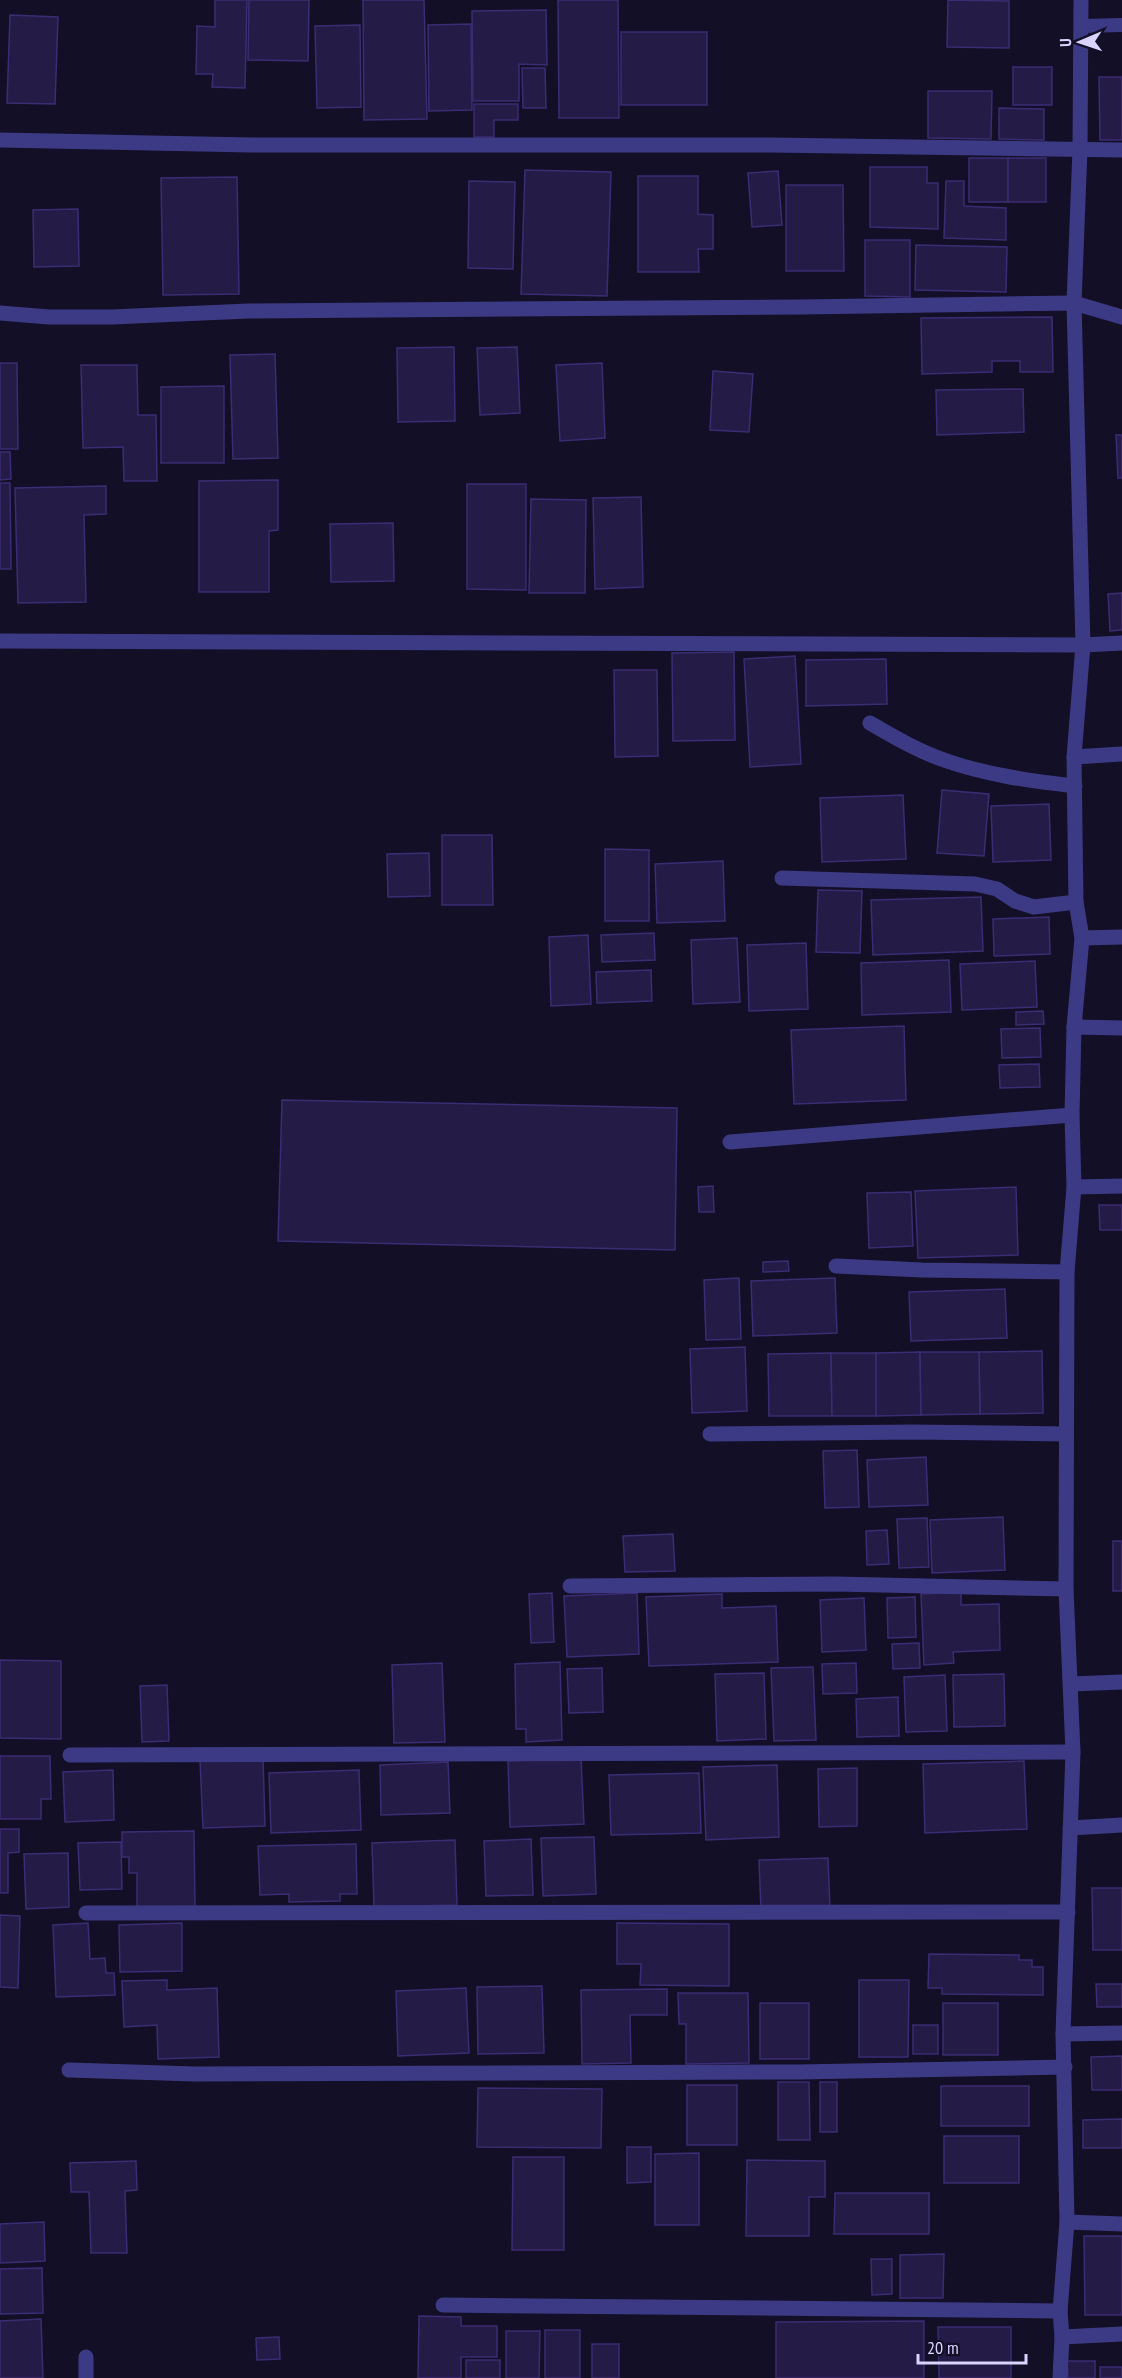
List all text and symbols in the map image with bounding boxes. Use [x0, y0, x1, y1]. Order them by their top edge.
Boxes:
north arrow [1050, 12, 1110, 72]
text: U [1055, 38, 1075, 47]
scale bar [918, 2327, 1026, 2365]
text: 20 m [927, 2336, 959, 2359]

